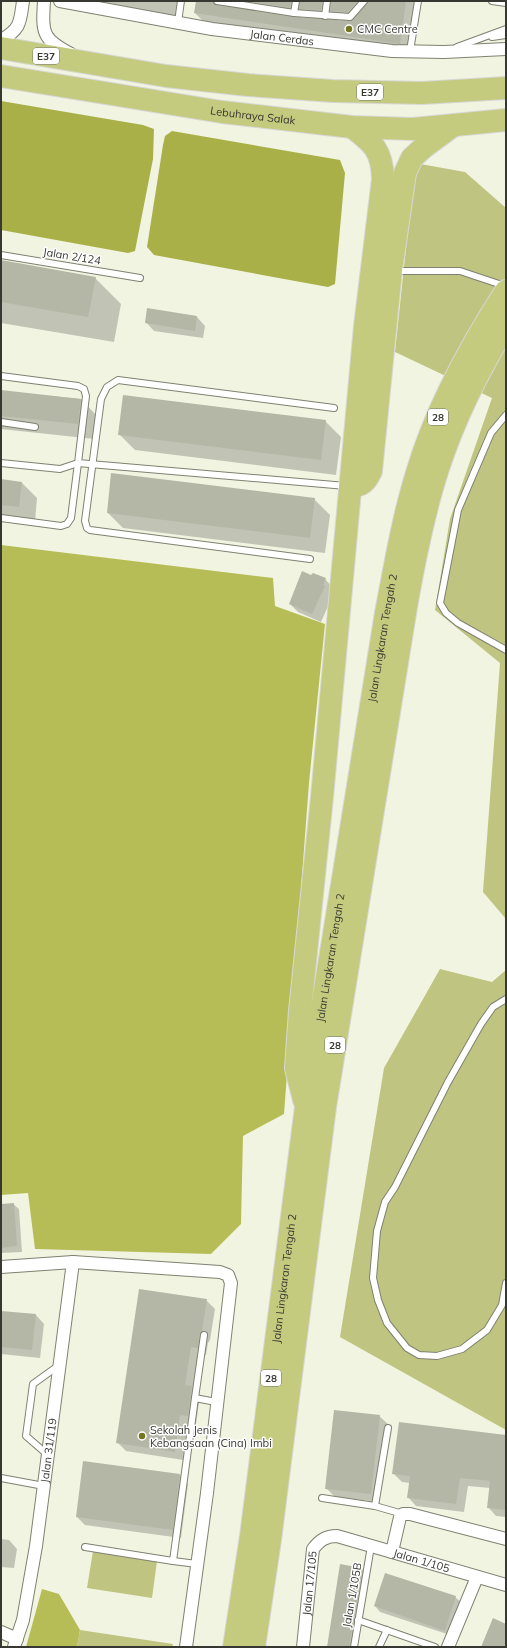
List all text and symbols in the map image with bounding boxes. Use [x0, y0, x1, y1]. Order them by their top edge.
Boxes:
place label: CMC Centre [357, 22, 418, 36]
marker: CMC Centre [344, 24, 354, 34]
street label: Jalan Cerdas [249, 27, 315, 48]
road number: E37 [33, 48, 59, 64]
road number: E37 [357, 84, 383, 100]
street label: Lebuhraya Salak [209, 103, 296, 127]
street label: Jalan 2/124 [42, 245, 102, 268]
road number: 28 [428, 409, 448, 425]
street label: Jalan Lingkaran Tengah 2 [365, 572, 400, 703]
street label: Jalan Lingkaran Tengah 2 [313, 892, 348, 1023]
road number: 28 [325, 1037, 345, 1053]
street label: Jalan Lingkaran Tengah 2 [269, 1213, 299, 1344]
road number: 28 [261, 1370, 281, 1386]
street label: Jalan 31/119 [37, 1417, 60, 1484]
place label: Sekolah Jenis Kebangsaan (Cina) Imbi [150, 1423, 272, 1450]
marker: Sekolah Jenis Kebangsaan (Cina) Imbi [137, 1431, 147, 1441]
street label: Jalan 1/105 [392, 1546, 452, 1575]
street label: Jalan 17/105 [299, 1550, 320, 1616]
street label: Jalan 1/105B [339, 1561, 365, 1629]

